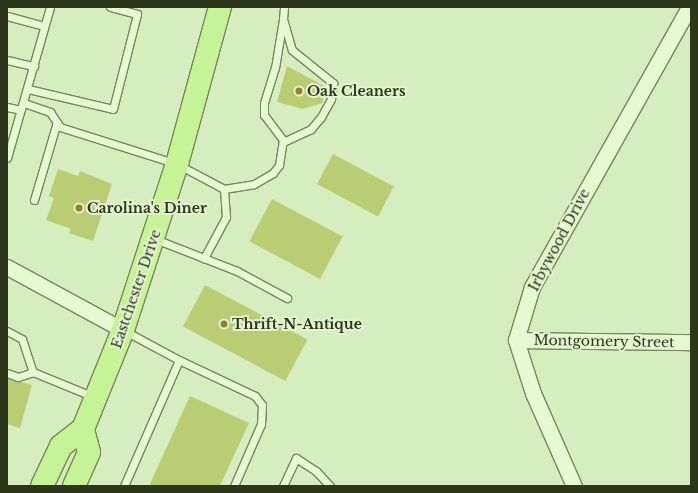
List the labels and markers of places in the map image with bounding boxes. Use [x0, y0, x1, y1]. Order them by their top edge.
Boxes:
place label: Oak Cleaners [307, 83, 406, 99]
marker: Oak Cleaners [294, 86, 304, 96]
place label: Carolina's Diner [87, 200, 207, 216]
marker: Carolina's Diner [74, 203, 84, 213]
place label: Thrift-N-Antique [232, 316, 362, 332]
marker: Thrift-N-Antique [219, 319, 229, 329]

